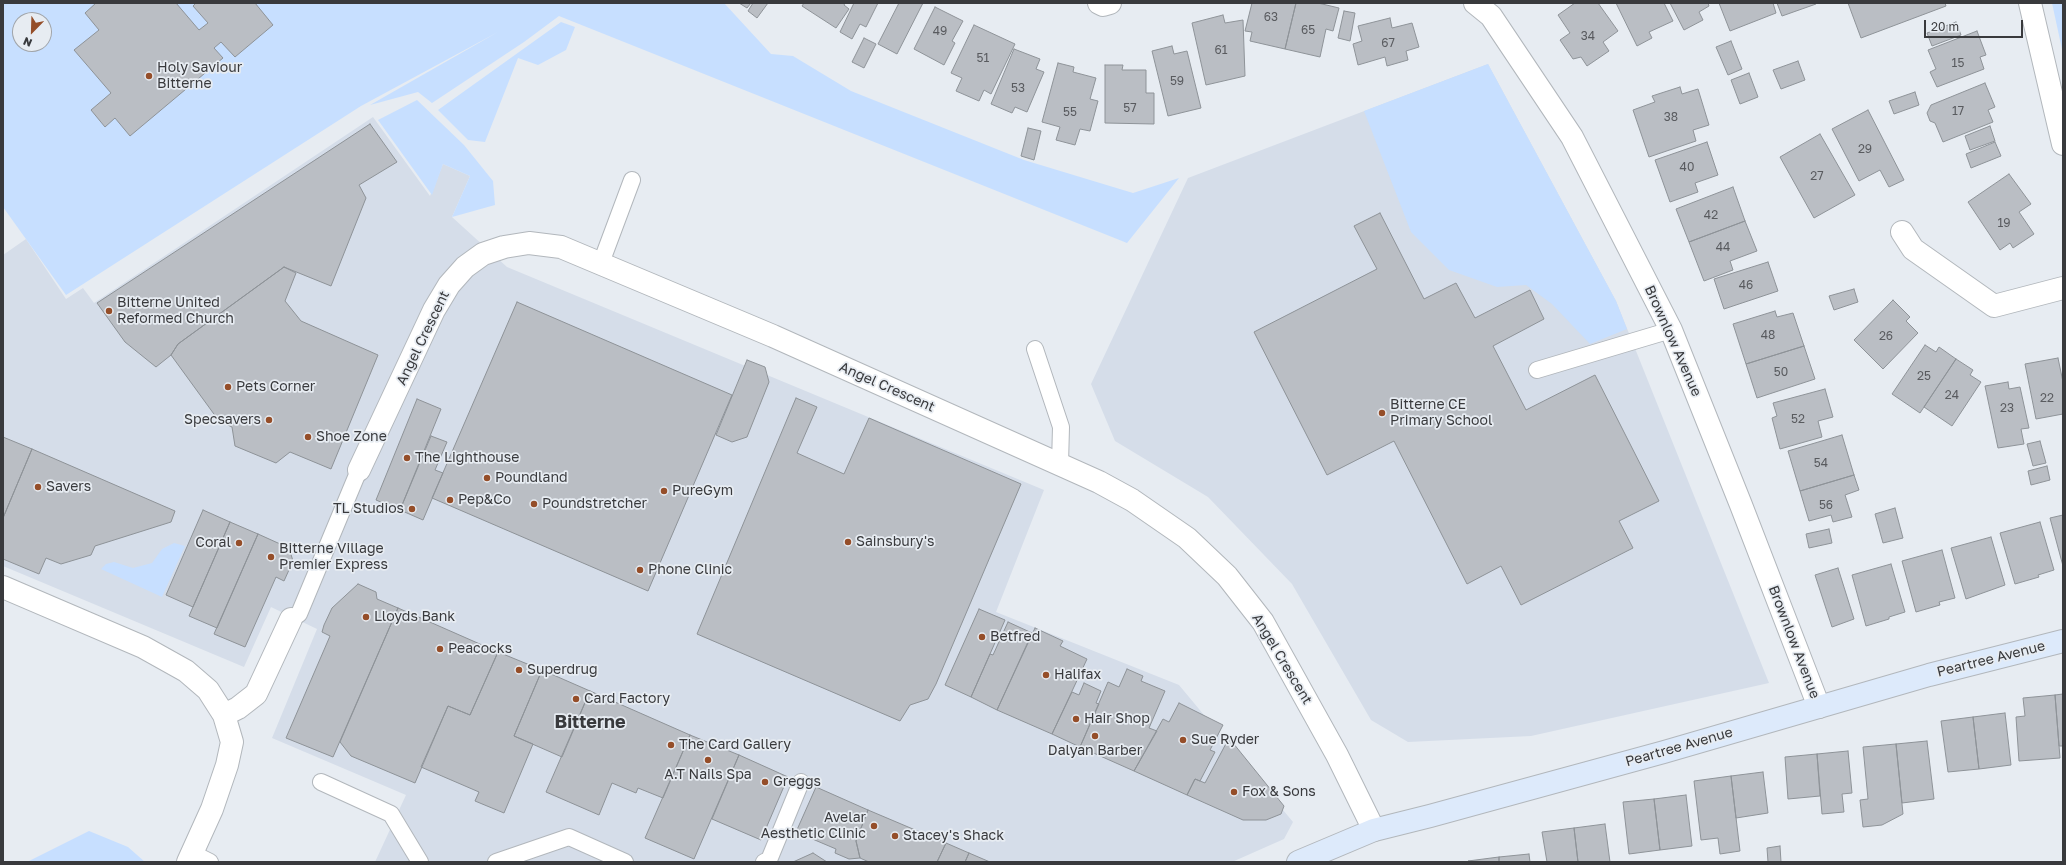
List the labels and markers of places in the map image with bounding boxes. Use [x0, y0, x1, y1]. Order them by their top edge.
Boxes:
place label: Holy Saviour Bitterne [157, 60, 242, 92]
marker: Holy Saviour Bitterne [144, 71, 154, 81]
place label: Bitterne United Reformed Church [117, 295, 234, 328]
marker: Bitterne United Reformed Church [104, 306, 114, 316]
place label: Pets Corner [236, 379, 315, 395]
marker: Pets Corner [223, 382, 233, 392]
place label: Bitterne CE Primary School [1390, 397, 1492, 430]
marker: Bitterne CE Primary School [1377, 408, 1387, 418]
place label: Specsavers [184, 412, 261, 428]
marker: Specsavers [264, 415, 274, 425]
place label: Shoe Zone [316, 429, 387, 445]
marker: Shoe Zone [303, 432, 313, 442]
place label: The Lighthouse [415, 450, 519, 466]
marker: The Lighthouse [402, 453, 412, 463]
place label: Poundland [495, 470, 568, 486]
marker: Poundland [482, 473, 492, 483]
place label: Savers [46, 479, 91, 495]
marker: Savers [33, 482, 43, 492]
place label: PureGym [672, 483, 733, 499]
marker: PureGym [659, 486, 669, 496]
place label: Pep&Co [458, 492, 511, 508]
marker: Pep&Co [445, 495, 455, 505]
place label: Poundstretcher [542, 496, 647, 512]
marker: Poundstretcher [529, 499, 539, 509]
place label: TL Studios [333, 501, 404, 517]
marker: TL Studios [407, 504, 417, 514]
place label: Sainsbury's [856, 534, 935, 550]
place label: Coral [195, 535, 231, 551]
marker: Sainsbury's [843, 537, 853, 547]
marker: Coral [234, 538, 244, 548]
place label: Bitterne Village Premier Express [279, 541, 388, 574]
marker: Bitterne Village Premier Express [266, 552, 276, 562]
place label: Phone Clinic [648, 562, 732, 578]
marker: Phone Clinic [635, 565, 645, 575]
place label: Lloyds Bank [374, 609, 455, 625]
marker: Lloyds Bank [361, 612, 371, 622]
place label: Betfred [990, 629, 1040, 645]
marker: Betfred [977, 632, 987, 642]
place label: Peacocks [448, 641, 512, 657]
marker: Peacocks [435, 644, 445, 654]
place label: Superdrug [527, 662, 598, 678]
marker: Superdrug [514, 665, 524, 675]
place label: Halifax [1054, 667, 1101, 683]
marker: Halifax [1041, 670, 1051, 680]
place label: Card Factory [584, 691, 670, 707]
marker: Card Factory [571, 694, 581, 704]
place label: Hair Shop [1084, 711, 1150, 727]
marker: Hair Shop [1071, 714, 1081, 724]
marker: Dalyan Barber [1090, 731, 1100, 741]
place label: Sue Ryder [1191, 732, 1259, 748]
marker: Sue Ryder [1178, 735, 1188, 745]
place label: The Card Gallery [679, 737, 791, 753]
marker: The Card Gallery [666, 740, 676, 750]
place label: Dalyan Barber [1048, 743, 1142, 759]
marker: A.T Nails Spa [703, 755, 713, 765]
place label: A.T Nails Spa [664, 767, 752, 783]
place label: Greggs [773, 774, 821, 790]
marker: Greggs [760, 777, 770, 787]
place label: Fox & Sons [1242, 784, 1316, 800]
marker: Fox & Sons [1229, 787, 1239, 797]
place label: Avelar Aesthetic Clinic [761, 810, 866, 842]
marker: Avelar Aesthetic Clinic [869, 821, 879, 831]
place label: Stacey's Shack [903, 828, 1004, 844]
marker: Stacey's Shack [890, 831, 900, 841]

